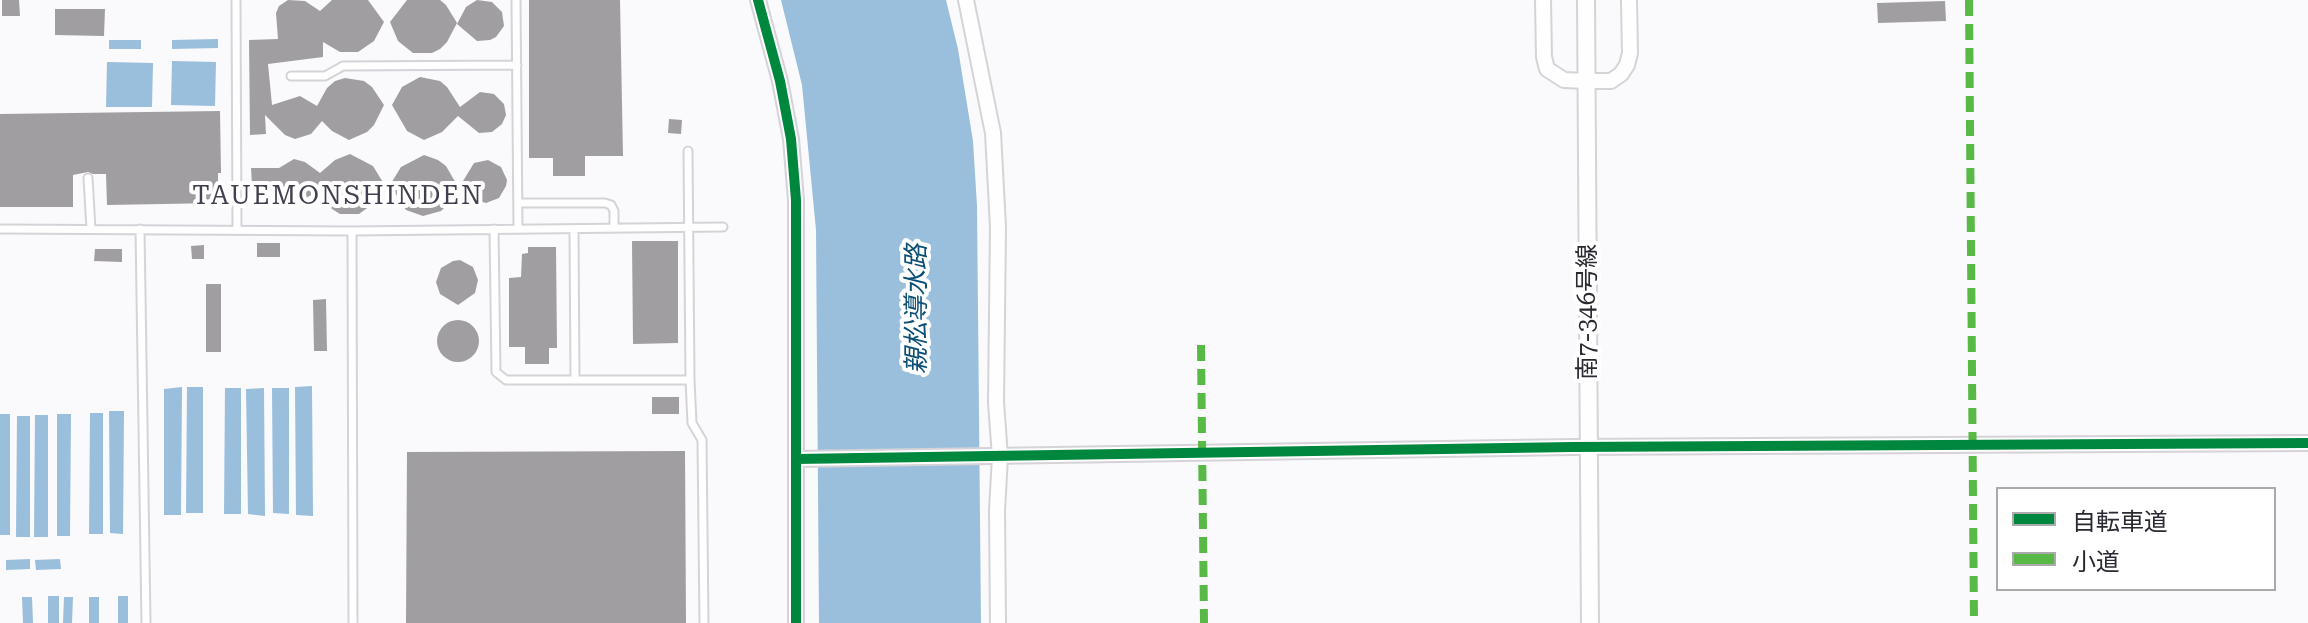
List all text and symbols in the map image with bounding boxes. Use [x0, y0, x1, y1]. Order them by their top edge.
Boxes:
district label: TAUEMONSHINDEN [192, 180, 484, 212]
water label: 親松導水路 [901, 244, 933, 374]
street label: 南7-346号線 [1574, 244, 1602, 380]
legend [1996, 487, 2276, 591]
text: 自転車道 [2072, 508, 2168, 536]
text: 小道 [2072, 548, 2120, 576]

